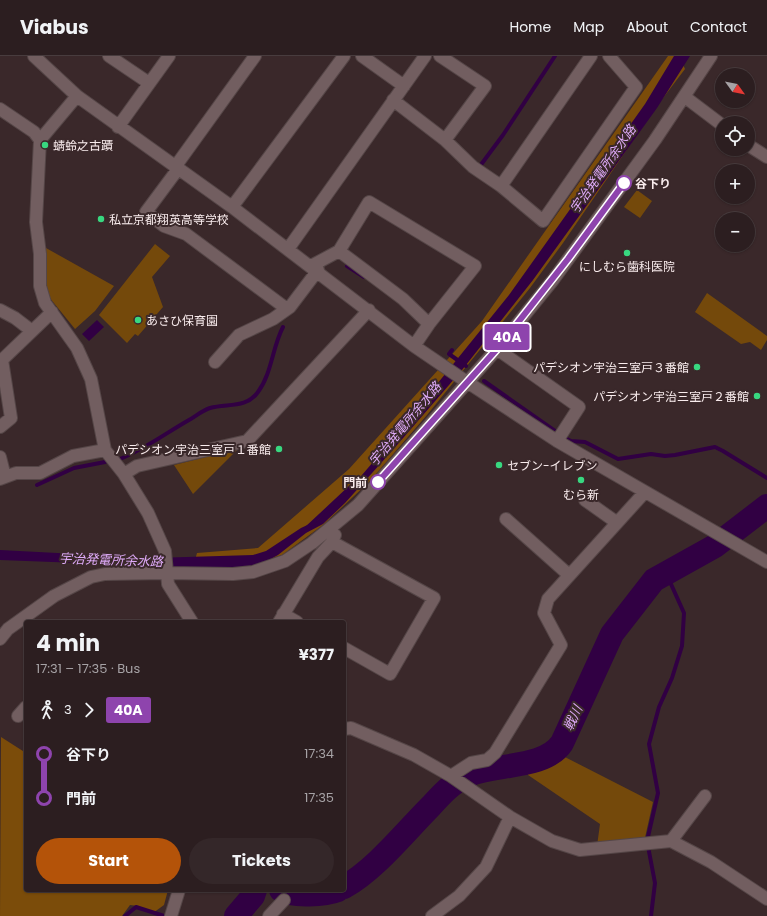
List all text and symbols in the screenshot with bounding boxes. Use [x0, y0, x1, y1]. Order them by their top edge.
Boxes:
text: Viabus [20, 14, 89, 41]
text: Home [509, 17, 551, 37]
text: Map [573, 17, 604, 37]
text: About [626, 17, 668, 37]
text: Contact [690, 17, 747, 37]
north arrow [715, 68, 755, 108]
map controls [715, 68, 755, 252]
button: locate [715, 116, 755, 156]
water label: 宇治発電所余水路 [565, 120, 641, 217]
place label: 蜻蛉之古蹟 [53, 137, 113, 154]
marker: 蜻蛉之古蹟 [40, 140, 50, 150]
button: + [715, 164, 755, 204]
marker: 谷下り [616, 175, 632, 191]
place label: 谷下り [635, 175, 671, 192]
place label: 私立京都翔英高等学校 [109, 211, 229, 228]
button: − [715, 212, 755, 252]
marker: 私立京都翔英高等学校 [96, 214, 106, 224]
marker: にしむら歯科医院 [622, 248, 632, 258]
place label: にしむら歯科医院 [579, 258, 675, 275]
place label: あさひ保育園 [146, 312, 218, 329]
marker: あさひ保育園 [133, 315, 143, 325]
line badge: 40A [484, 324, 530, 350]
text: 40A [493, 327, 521, 347]
place label: パデシオン宇治三室戸３番館 [533, 359, 689, 376]
marker: パデシオン宇治三室戸３番館 [692, 362, 702, 372]
water label: 宇治発電所余水路 [364, 377, 446, 470]
place label: パデシオン宇治三室戸２番館 [593, 388, 749, 405]
marker: パデシオン宇治三室戸２番館 [752, 391, 762, 401]
place label: パデシオン宇治三室戸１番館 [115, 441, 271, 458]
marker: パデシオン宇治三室戸１番館 [274, 444, 284, 454]
place label: セブン-イレブン [507, 457, 598, 474]
marker: セブン-イレブン [494, 460, 504, 470]
place label: 門前 [343, 474, 367, 491]
marker: 門前 [370, 474, 386, 490]
marker: むら新 [576, 475, 586, 485]
place label: むら新 [563, 486, 599, 503]
water label: 宇治発電所余水路 [59, 549, 164, 571]
text: 4 min [36, 628, 100, 659]
text: ¥377 [299, 644, 334, 665]
text: 17:31 – 17:35 · Bus [36, 659, 140, 678]
icon: walk [36, 699, 58, 721]
icon: forward [78, 699, 100, 721]
text: 3 [64, 700, 72, 719]
text: 40A [114, 700, 143, 720]
water label: 戦川 [559, 700, 588, 734]
text: 谷下り [66, 744, 111, 765]
text: 17:34 [304, 744, 334, 763]
text: 門前 [66, 788, 96, 809]
text: 17:35 [304, 788, 334, 807]
button: Start [36, 838, 181, 884]
button: Tickets [189, 838, 334, 884]

